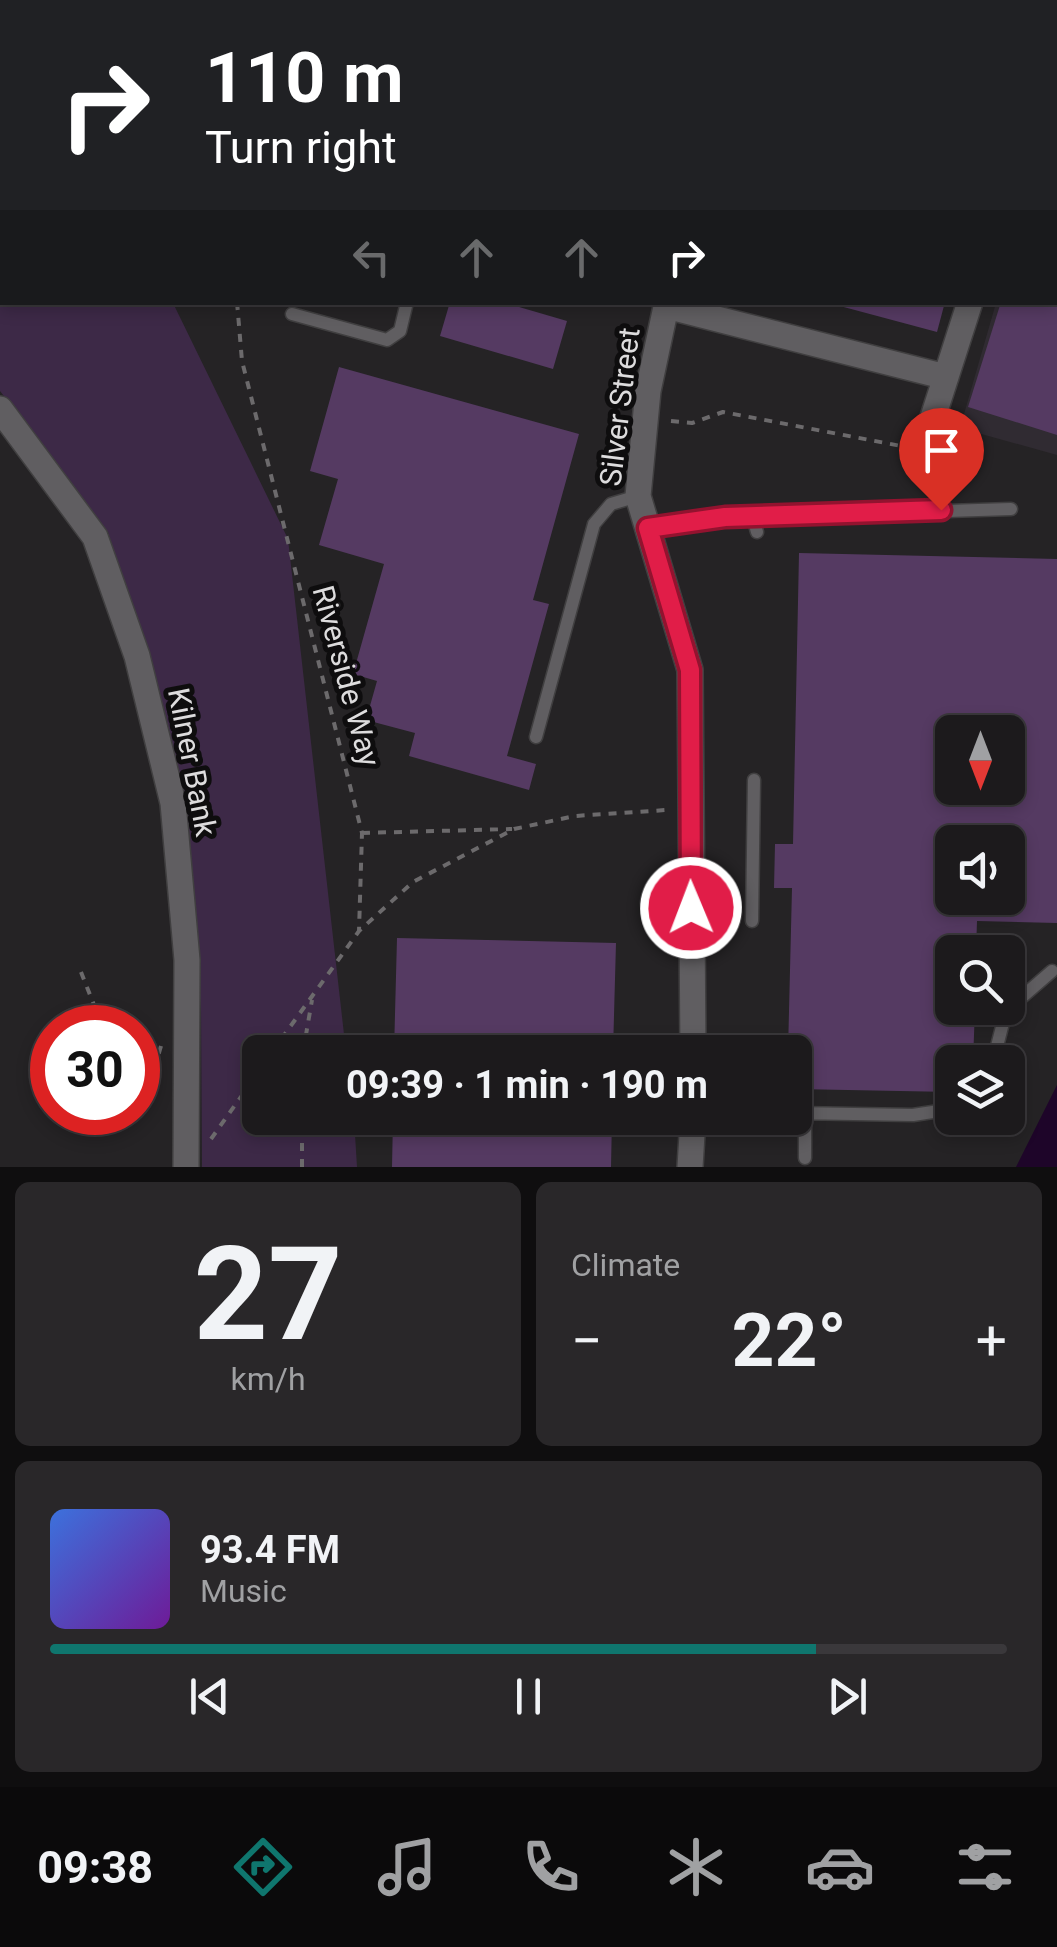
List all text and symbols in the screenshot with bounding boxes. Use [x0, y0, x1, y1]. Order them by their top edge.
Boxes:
text: 110 m [205, 37, 404, 119]
icon: right [40, 40, 170, 170]
text: Turn right [205, 121, 397, 174]
icon: left [344, 230, 399, 285]
icon: ahead [449, 230, 504, 285]
icon: ahead [554, 230, 609, 285]
icon: right [659, 230, 714, 285]
street label: Silver Street [592, 326, 647, 488]
pin [899, 408, 984, 511]
icon: arrive [914, 423, 969, 478]
street label: Riverside Way [306, 582, 387, 770]
street label: Kilner Bank [161, 685, 224, 840]
north arrow [935, 715, 1025, 805]
map controls [935, 715, 1025, 1135]
button: sound [935, 825, 1025, 915]
position arrow [639, 856, 743, 960]
button: search [935, 935, 1025, 1025]
speed limit sign: 30 [30, 1005, 160, 1135]
button: layers [935, 1045, 1025, 1135]
text: 09:39 · 1 min · 190 m [346, 1063, 708, 1107]
text: 27 [193, 1218, 343, 1371]
text: Climate [571, 1246, 680, 1284]
text: 22° [731, 1296, 847, 1384]
text: − [571, 1309, 602, 1373]
text: + [976, 1309, 1007, 1373]
text: km/h [230, 1360, 306, 1398]
text: 93.4 FM [200, 1528, 340, 1572]
text: Music [200, 1572, 287, 1610]
icon: previous [182, 1669, 237, 1724]
icon: pause [501, 1669, 556, 1724]
icon: next [820, 1669, 875, 1724]
icon: directions [228, 1832, 298, 1902]
icon: music [372, 1832, 442, 1902]
icon: phone [516, 1832, 586, 1902]
icon: climate [661, 1832, 731, 1902]
icon: car [805, 1832, 875, 1902]
icon: filters [950, 1832, 1020, 1902]
text: 09:38 [37, 1841, 153, 1894]

